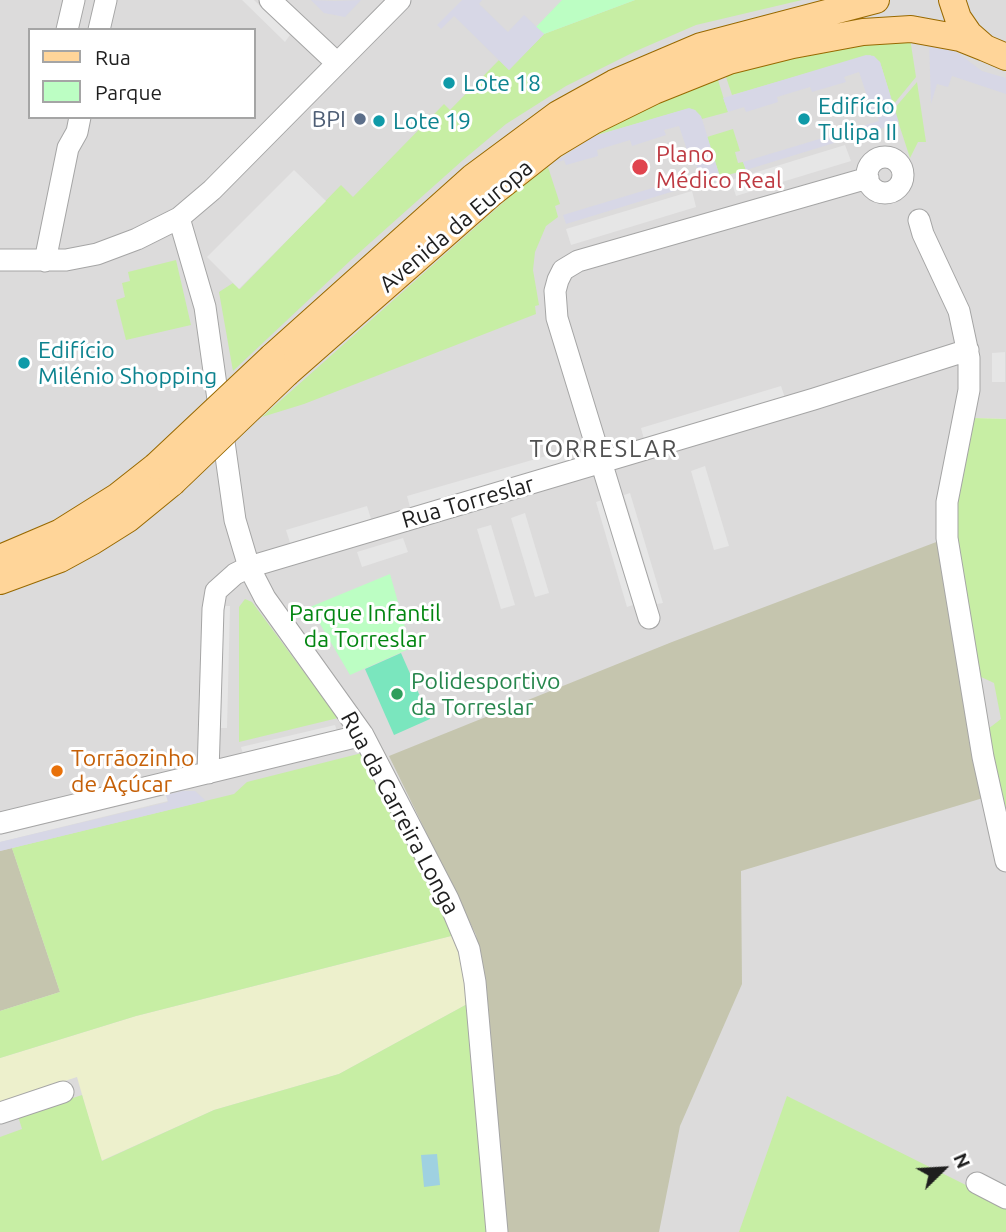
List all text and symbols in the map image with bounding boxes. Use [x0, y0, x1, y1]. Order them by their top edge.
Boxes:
legend [28, 28, 256, 119]
text: Rua [95, 45, 131, 69]
place label: Lote 18 [463, 69, 541, 97]
marker: Lote 18 [441, 75, 457, 91]
text: Parque [95, 80, 162, 104]
place label: Edifício Tulipa II [818, 92, 897, 146]
place label: BPI [312, 105, 346, 133]
place label: Lote 19 [393, 107, 471, 135]
marker: BPI [352, 111, 368, 127]
marker: Edifício Tulipa II [796, 111, 812, 127]
marker: Lote 19 [371, 113, 387, 129]
place label: Plano Médico Real [656, 140, 782, 194]
street label: Avenida da Europa [374, 154, 538, 298]
marker: Plano Médico Real [630, 157, 650, 177]
place label: Edifício Milénio Shopping [38, 336, 217, 390]
marker: Edifício Milénio Shopping [16, 355, 32, 371]
district label: TORRESLAR [531, 435, 677, 463]
street label: Rua Torreslar [399, 470, 537, 534]
park label: Parque Infantil da Torreslar [289, 599, 441, 653]
place label: Polidesportivo da Torreslar [411, 667, 561, 721]
marker: Polidesportivo da Torreslar [389, 686, 405, 702]
street label: Rua da Carreira Longa [335, 707, 465, 919]
place label: Torrãozinho de Açúcar [71, 744, 195, 798]
marker: Torrãozinho de Açúcar [49, 763, 65, 779]
north arrow [908, 1134, 978, 1204]
text: N [949, 1150, 975, 1171]

